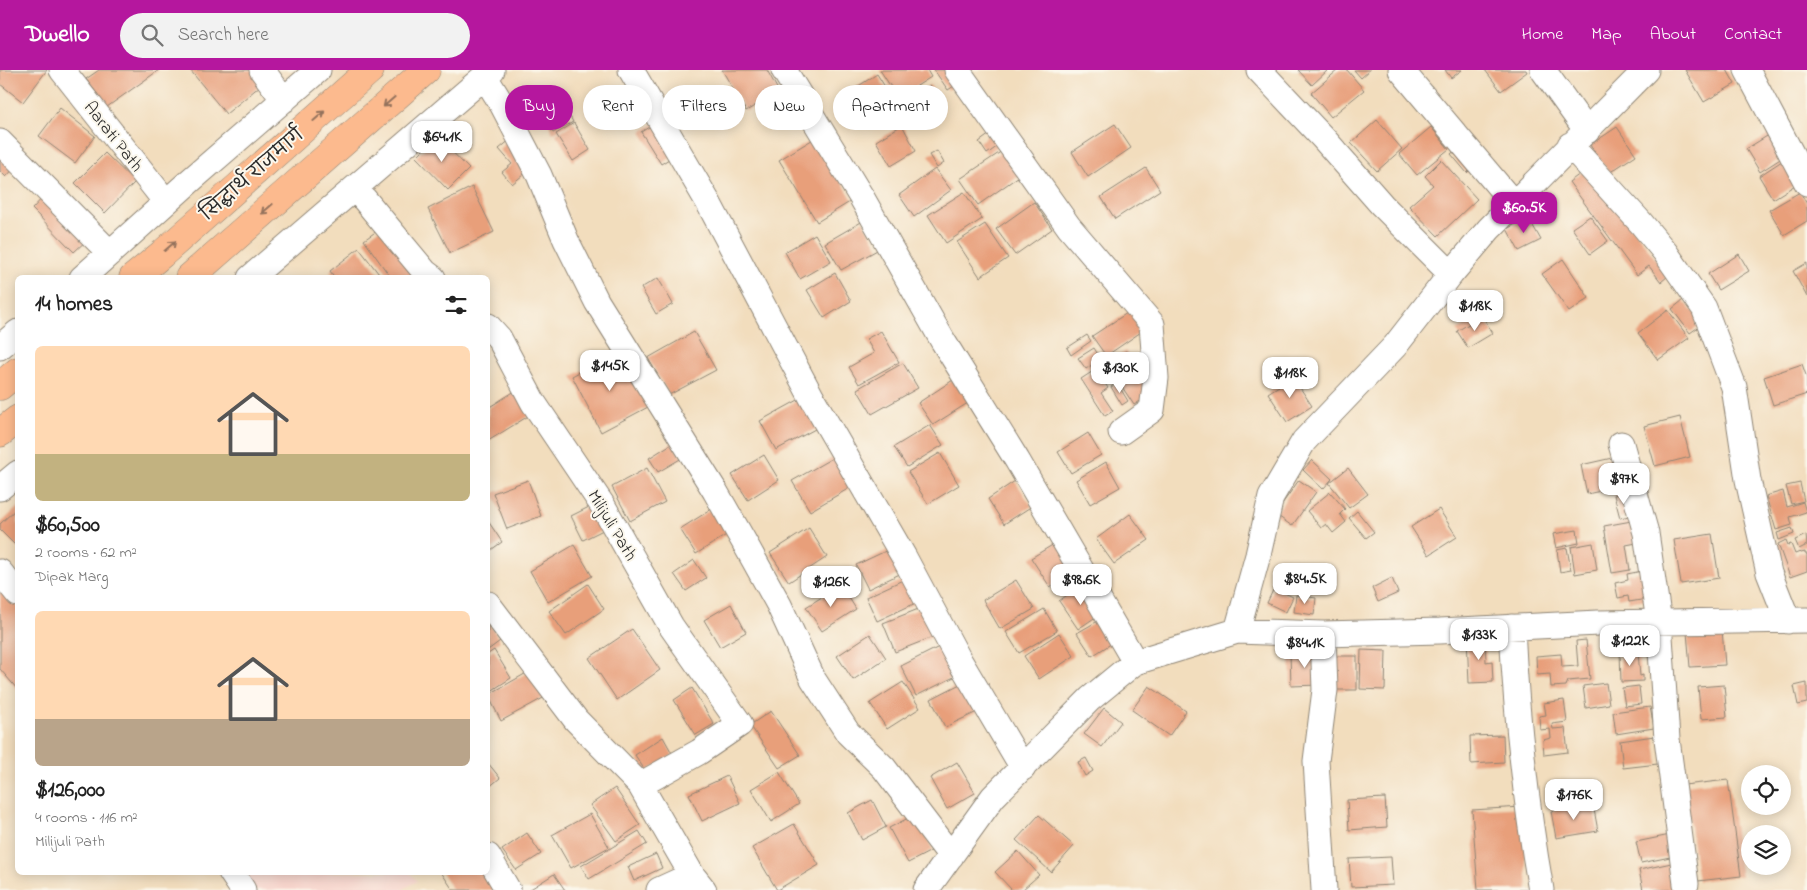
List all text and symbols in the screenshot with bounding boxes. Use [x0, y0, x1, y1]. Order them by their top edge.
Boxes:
search box [120, 13, 470, 58]
text: Dwello [25, 18, 90, 53]
icon: search [138, 21, 166, 49]
text: Search here [178, 22, 269, 49]
text: Home [1522, 22, 1563, 48]
text: Map [1591, 22, 1622, 48]
text: About [1650, 22, 1696, 48]
text: Contact [1724, 22, 1782, 48]
chip: Buy [505, 85, 573, 130]
chip: Rent [583, 85, 652, 130]
chip: Filters [662, 85, 745, 130]
chip: New [755, 85, 823, 130]
chip: Apartment [833, 85, 948, 130]
street label: Aarati Path [76, 96, 148, 178]
one-way arrow [383, 96, 396, 108]
one-way arrow [312, 110, 325, 122]
street label: सिद्धार्थ राजमार्ग [193, 120, 312, 228]
pin: $64.1K [401, 121, 483, 163]
text: $64.1K [422, 125, 462, 149]
pin: $60.5K [1483, 191, 1565, 234]
text: $60.5K [1502, 196, 1546, 220]
one-way arrow [261, 204, 274, 215]
one-way arrow [164, 241, 177, 252]
text: 14 homes [35, 290, 113, 320]
pin: $118K [1440, 290, 1510, 332]
icon: filters [442, 291, 470, 319]
text: $118K [1458, 294, 1492, 318]
pin: $145K [575, 350, 645, 392]
pin: $130K [1085, 352, 1155, 394]
text: $145K [591, 354, 629, 378]
text: $130K [1102, 356, 1138, 380]
pin: $118K [1255, 356, 1325, 399]
text: $118K [1273, 361, 1307, 385]
icon: home [208, 379, 298, 469]
pin: $97K [1594, 462, 1654, 505]
text: $97K [1610, 467, 1638, 491]
street label: Milijuli Path [580, 486, 643, 566]
text: $60,500 [35, 511, 100, 541]
text: 2 rooms · 62 m² [35, 541, 137, 565]
pin: $84.5K [1264, 562, 1346, 605]
pin: $98.6K [1040, 564, 1122, 606]
text: Dipak Marg [35, 565, 109, 589]
pin: $126K [796, 566, 866, 608]
text: $84.5K [1284, 567, 1326, 591]
text: $98.6K [1062, 568, 1100, 592]
text: $126K [812, 570, 850, 594]
pin: $133K [1444, 618, 1514, 661]
text: $133K [1461, 623, 1497, 647]
pin: $122K [1595, 624, 1665, 667]
pin: $84.1K [1264, 626, 1346, 669]
text: $122K [1611, 629, 1649, 653]
text: $84.1K [1286, 631, 1324, 655]
icon: home [208, 644, 298, 734]
map controls [1741, 765, 1791, 875]
button: locate [1741, 765, 1791, 815]
text: $126,000 [35, 776, 105, 806]
pin: $176K [1539, 778, 1609, 821]
text: $176K [1556, 783, 1592, 807]
text: 4 rooms · 116 m² [35, 806, 138, 830]
button: layers [1741, 825, 1791, 875]
text: Milijuli Path [35, 830, 105, 854]

